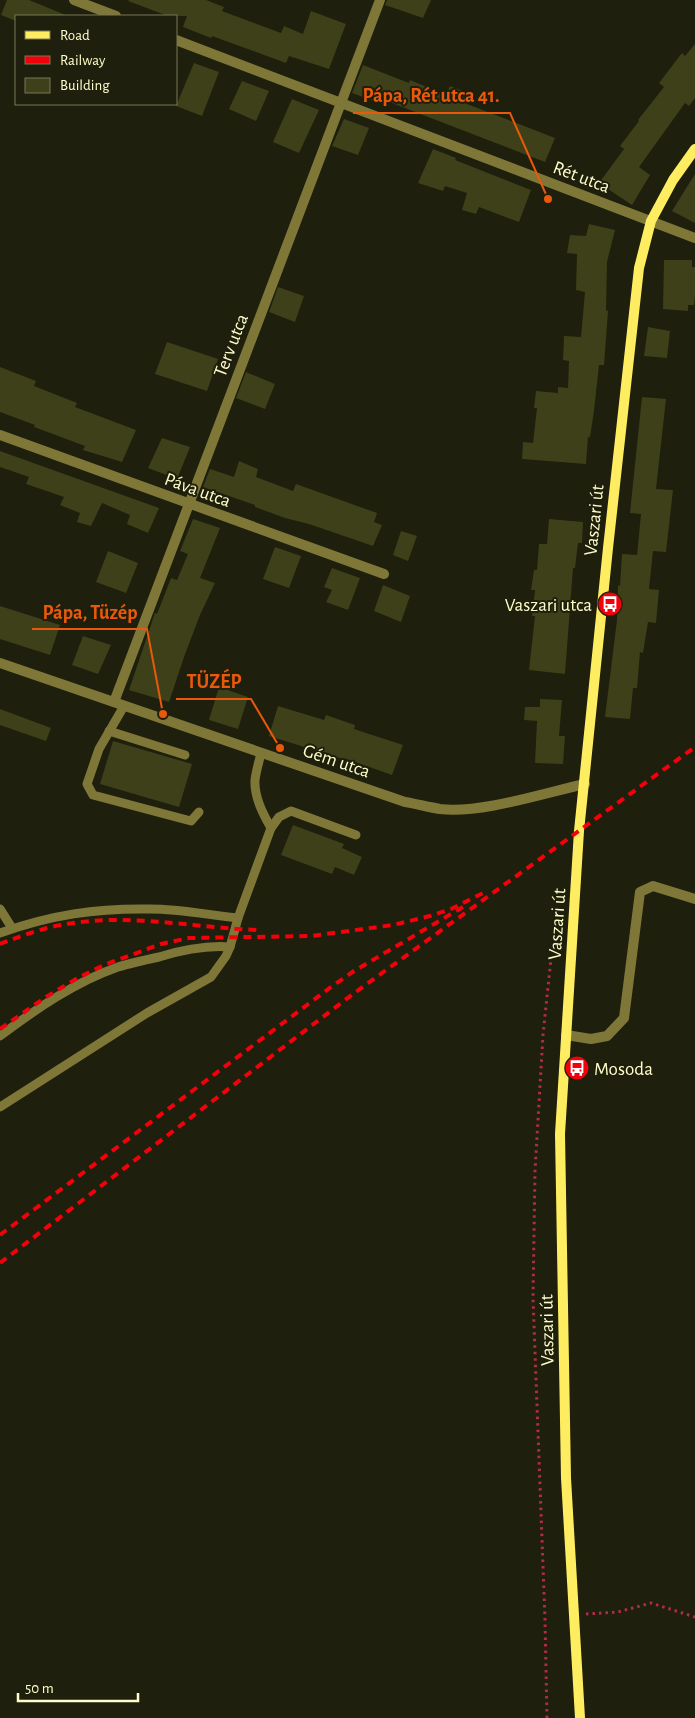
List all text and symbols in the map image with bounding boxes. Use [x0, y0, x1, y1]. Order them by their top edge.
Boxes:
legend [15, 15, 178, 105]
text: Road [60, 28, 90, 43]
text: Railway [60, 53, 106, 68]
text: Building [60, 78, 110, 93]
callout: Pápa, Rét utca 41. [353, 78, 510, 113]
text: Pápa, Rét utca 41. [362, 86, 500, 106]
street label: Rét utca [550, 158, 613, 197]
street label: Terv utca [211, 311, 252, 380]
street label: Páva utca [162, 470, 233, 511]
street label: Vaszari út [581, 484, 608, 557]
bus stop icon: Vaszari utca [597, 591, 623, 617]
callout: Pápa, Tüzép [32, 594, 147, 629]
place label: Vaszari utca [505, 596, 592, 615]
text: Pápa, Tüzép [42, 603, 138, 623]
callout: TÜZÉP [176, 664, 251, 699]
text: TÜZÉP [187, 668, 242, 692]
street label: Gém utca [301, 741, 373, 782]
street label: Vaszari út [546, 888, 569, 960]
bus stop icon: Mosoda [564, 1055, 590, 1081]
place label: Mosoda [594, 1060, 653, 1079]
street label: Vaszari út [537, 1294, 558, 1366]
scale bar [18, 1670, 138, 1702]
text: 50 m [25, 1681, 54, 1696]

